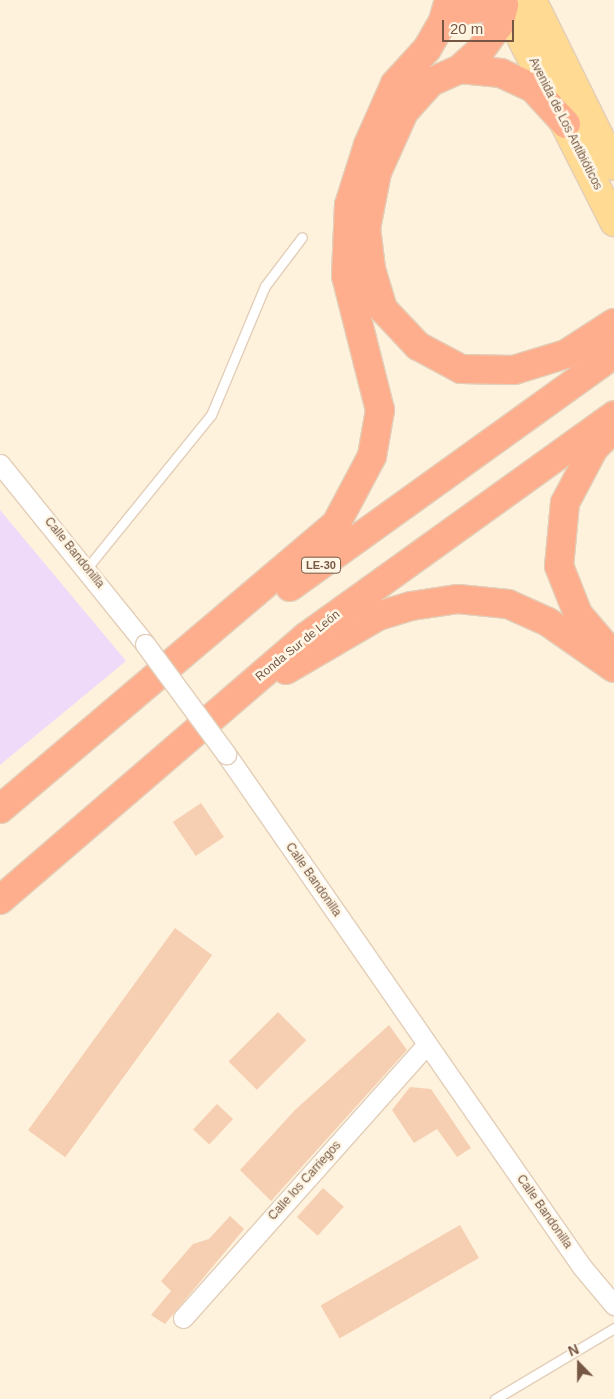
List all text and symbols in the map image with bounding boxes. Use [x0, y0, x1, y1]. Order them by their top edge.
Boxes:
scale bar [444, 10, 516, 42]
text: 20 m [450, 20, 483, 37]
street label: Avenida de Los Antibióticos [525, 55, 605, 193]
street label: Calle Bandonilla [41, 515, 107, 591]
road number: LE-30 [301, 556, 341, 574]
street label: Ronda Sur de León [253, 608, 343, 684]
street label: Calle Bandonilla [282, 840, 344, 920]
street label: Calle los Carriegos [266, 1139, 344, 1223]
street label: Calle Bandonilla [513, 1172, 575, 1252]
north arrow [554, 1339, 604, 1389]
text: N [566, 1341, 581, 1359]

